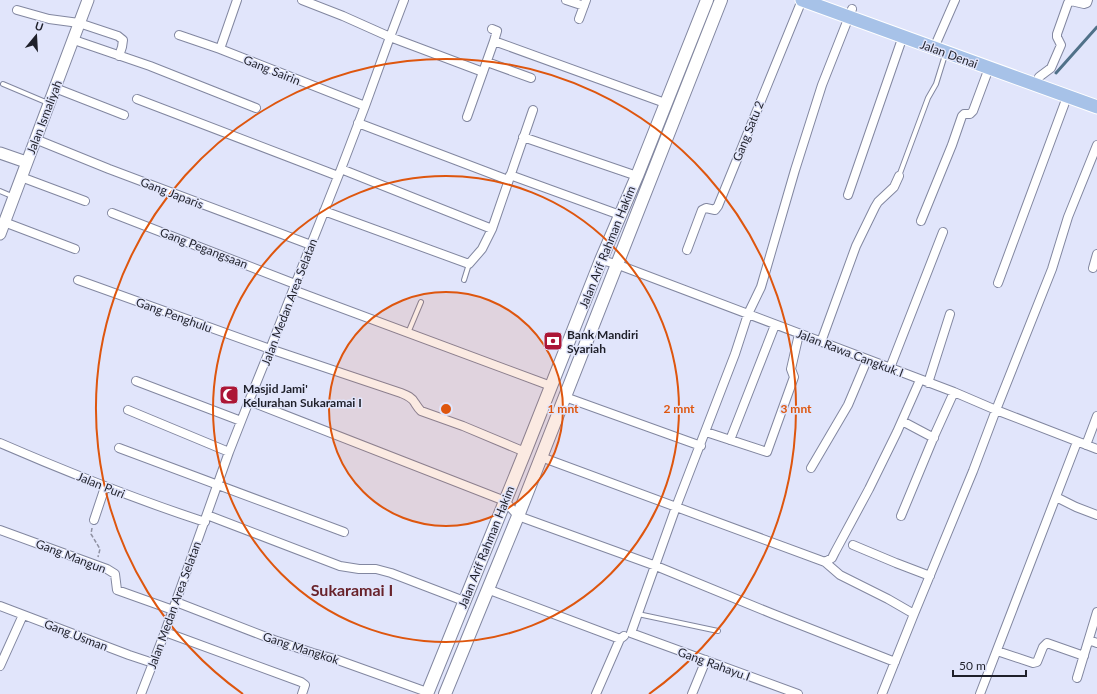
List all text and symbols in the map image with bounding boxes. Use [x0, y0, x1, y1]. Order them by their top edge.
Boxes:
north arrow [16, 16, 56, 56]
text: U [33, 19, 45, 33]
street label: Jalan Denai [918, 37, 980, 71]
street label: Gang Sairin [241, 52, 303, 88]
street label: Jalan Ismaliyah [23, 78, 65, 156]
street label: Gang Satu 2 [729, 98, 767, 164]
street label: Gang Japaris [138, 174, 206, 212]
street label: Jalan Arif Rahman Hakim [576, 183, 639, 310]
street label: Gang Pegangsaan [158, 224, 250, 272]
street label: Jalan Medan Area Selatan [258, 236, 320, 368]
street label: Gang Penghulu [134, 294, 214, 336]
street label: Jalan Rawa Cangkuk I [794, 326, 906, 380]
place label: Bank Mandiri Syariah [567, 327, 638, 356]
bank icon: Bank Mandiri Syariah [542, 330, 564, 352]
place label: Masjid Jami' Kelurahan Sukaramai I [243, 381, 362, 410]
mosque icon: Masjid Jami' Kelurahan Sukaramai I [218, 384, 240, 406]
text: 1 mnt [547, 401, 579, 416]
text: 2 mnt [663, 401, 695, 416]
text: 3 mnt [780, 401, 812, 416]
centre of rings [439, 402, 453, 416]
street label: Jalan Puri [75, 469, 127, 501]
street label: Jalan Arif Rahman Hakim [455, 483, 518, 610]
street label: Gang Mangun [34, 536, 108, 576]
street label: Jalan Medan Area Selatan [144, 539, 204, 671]
district label: Sukaramai I [311, 580, 393, 599]
street label: Gang Usman [42, 616, 110, 654]
street label: Gang Mangkok [261, 629, 342, 668]
street label: Gang Rahayu I [676, 644, 752, 684]
scale bar [953, 652, 1026, 678]
text: 50 m [959, 658, 986, 673]

